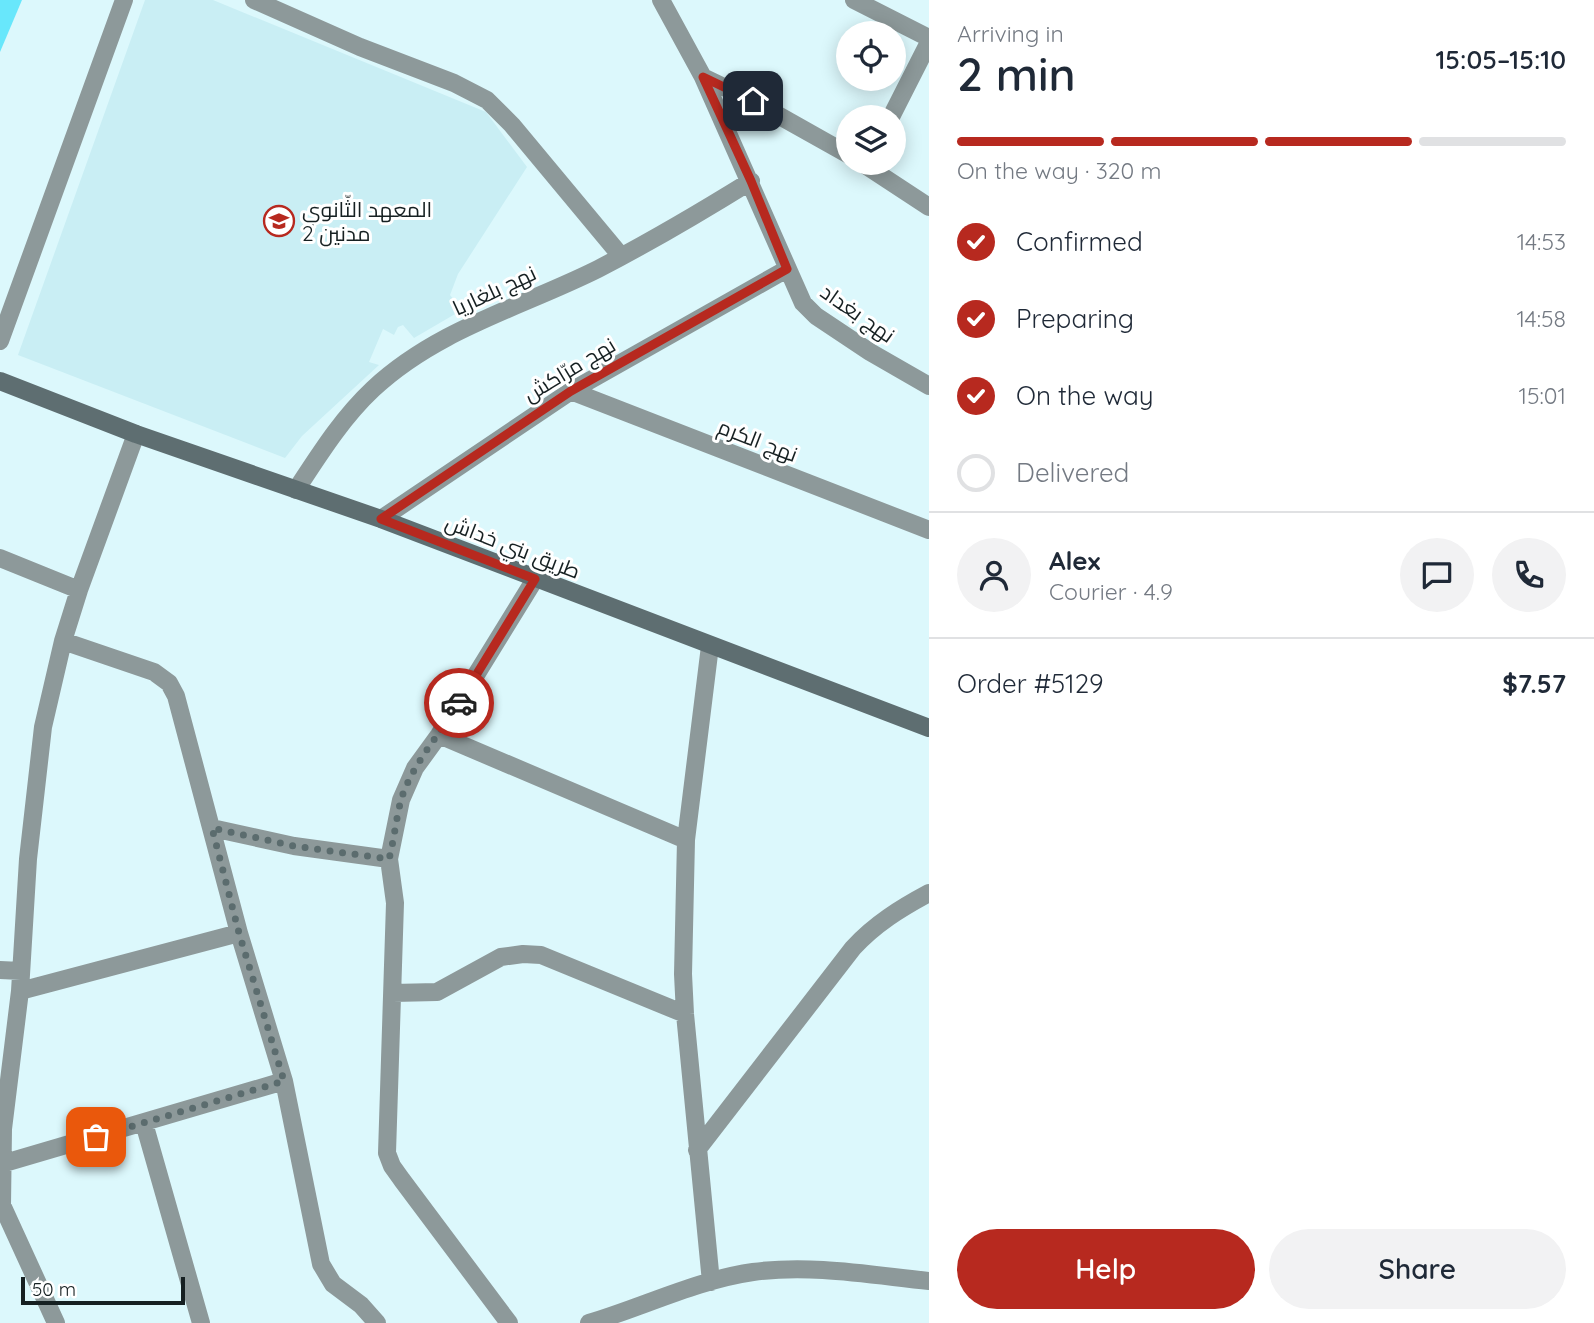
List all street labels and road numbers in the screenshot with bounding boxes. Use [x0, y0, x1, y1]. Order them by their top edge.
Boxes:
street label: نهج بلغاريا [448, 259, 541, 322]
street label: نهج بغداد [815, 278, 900, 349]
street label: نهج مرّاكش [518, 331, 621, 408]
street label: نهج الكرم [714, 413, 801, 469]
street label: طريق بني خداش [440, 508, 584, 587]

